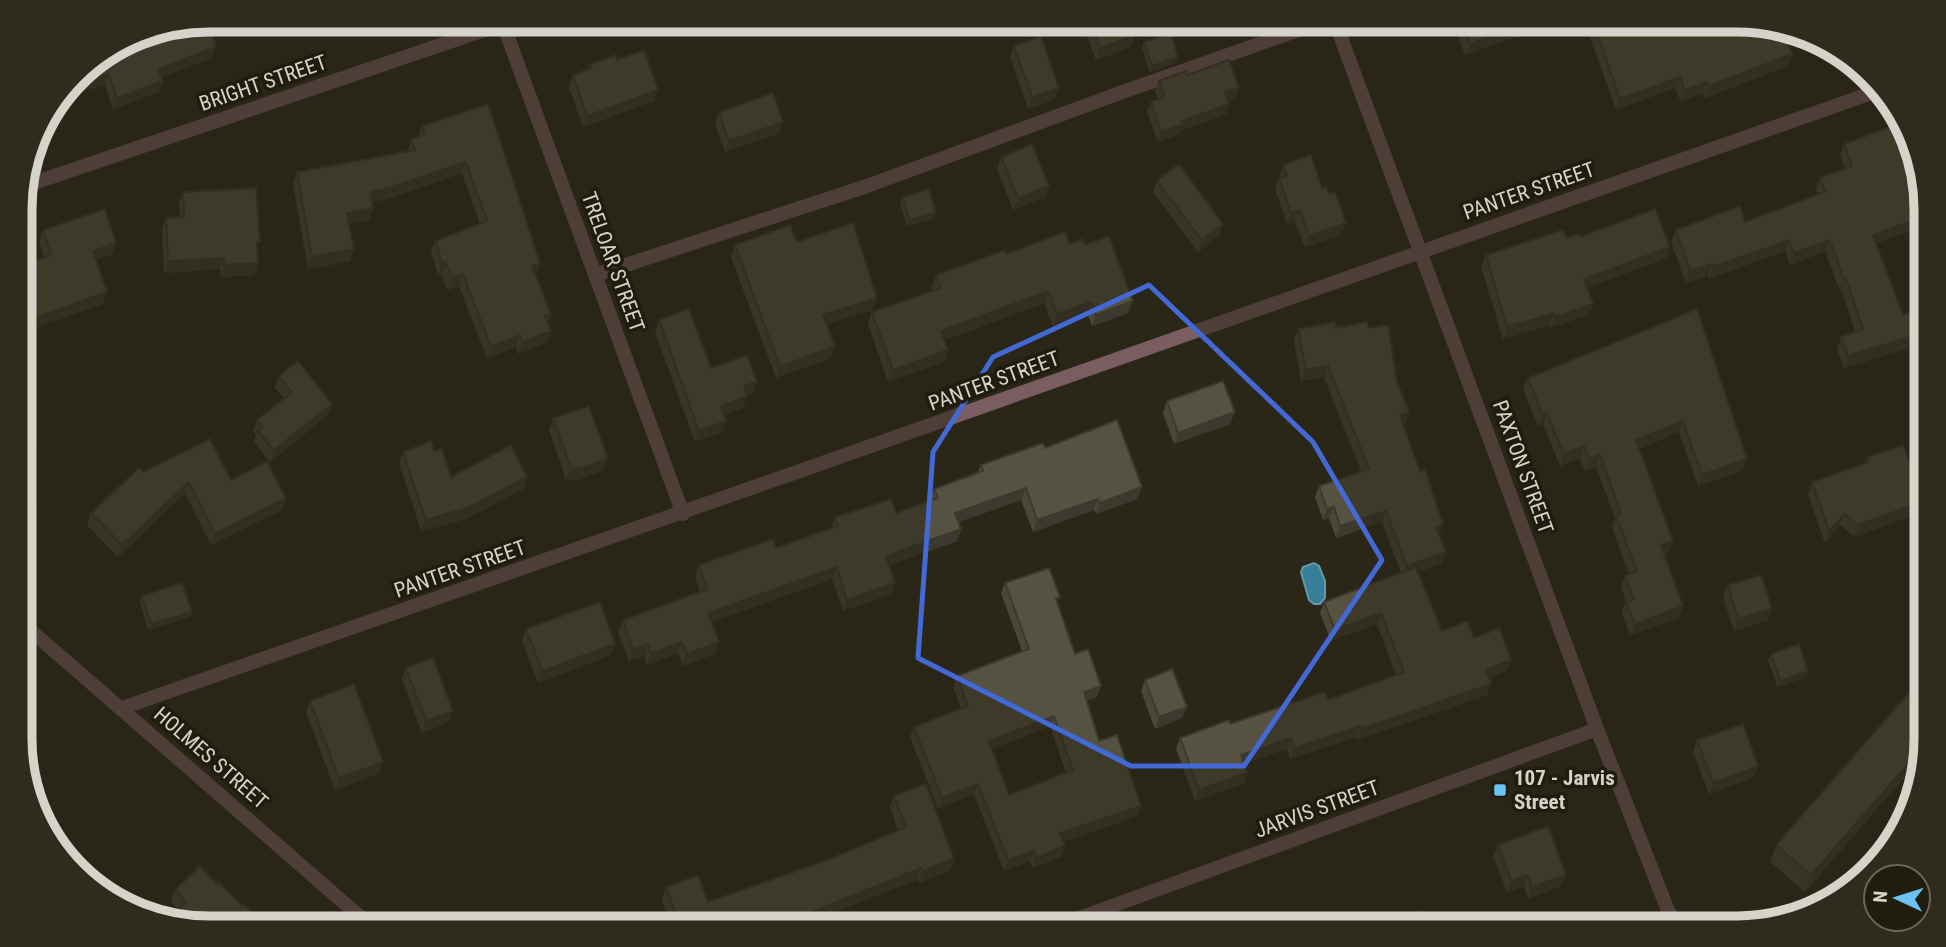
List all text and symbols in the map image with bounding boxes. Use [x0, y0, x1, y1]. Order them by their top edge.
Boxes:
street label: BRIGHT STREET [196, 50, 330, 116]
street label: PANTER STREET [1460, 157, 1598, 225]
street label: TRELOAR STREET [577, 189, 649, 335]
street label: PANTER STREET [925, 346, 1063, 416]
street label: PAXTON STREET [1488, 397, 1558, 537]
street label: PANTER STREET [391, 535, 529, 603]
street label: HOLMES STREET [149, 702, 273, 814]
place label: 107 - Jarvis Street [1514, 766, 1615, 814]
street label: JARVIS STREET [1251, 775, 1383, 843]
marker: 107 - Jarvis Street [1492, 782, 1508, 798]
north arrow [1862, 863, 1932, 933]
text: N [1869, 890, 1892, 903]

